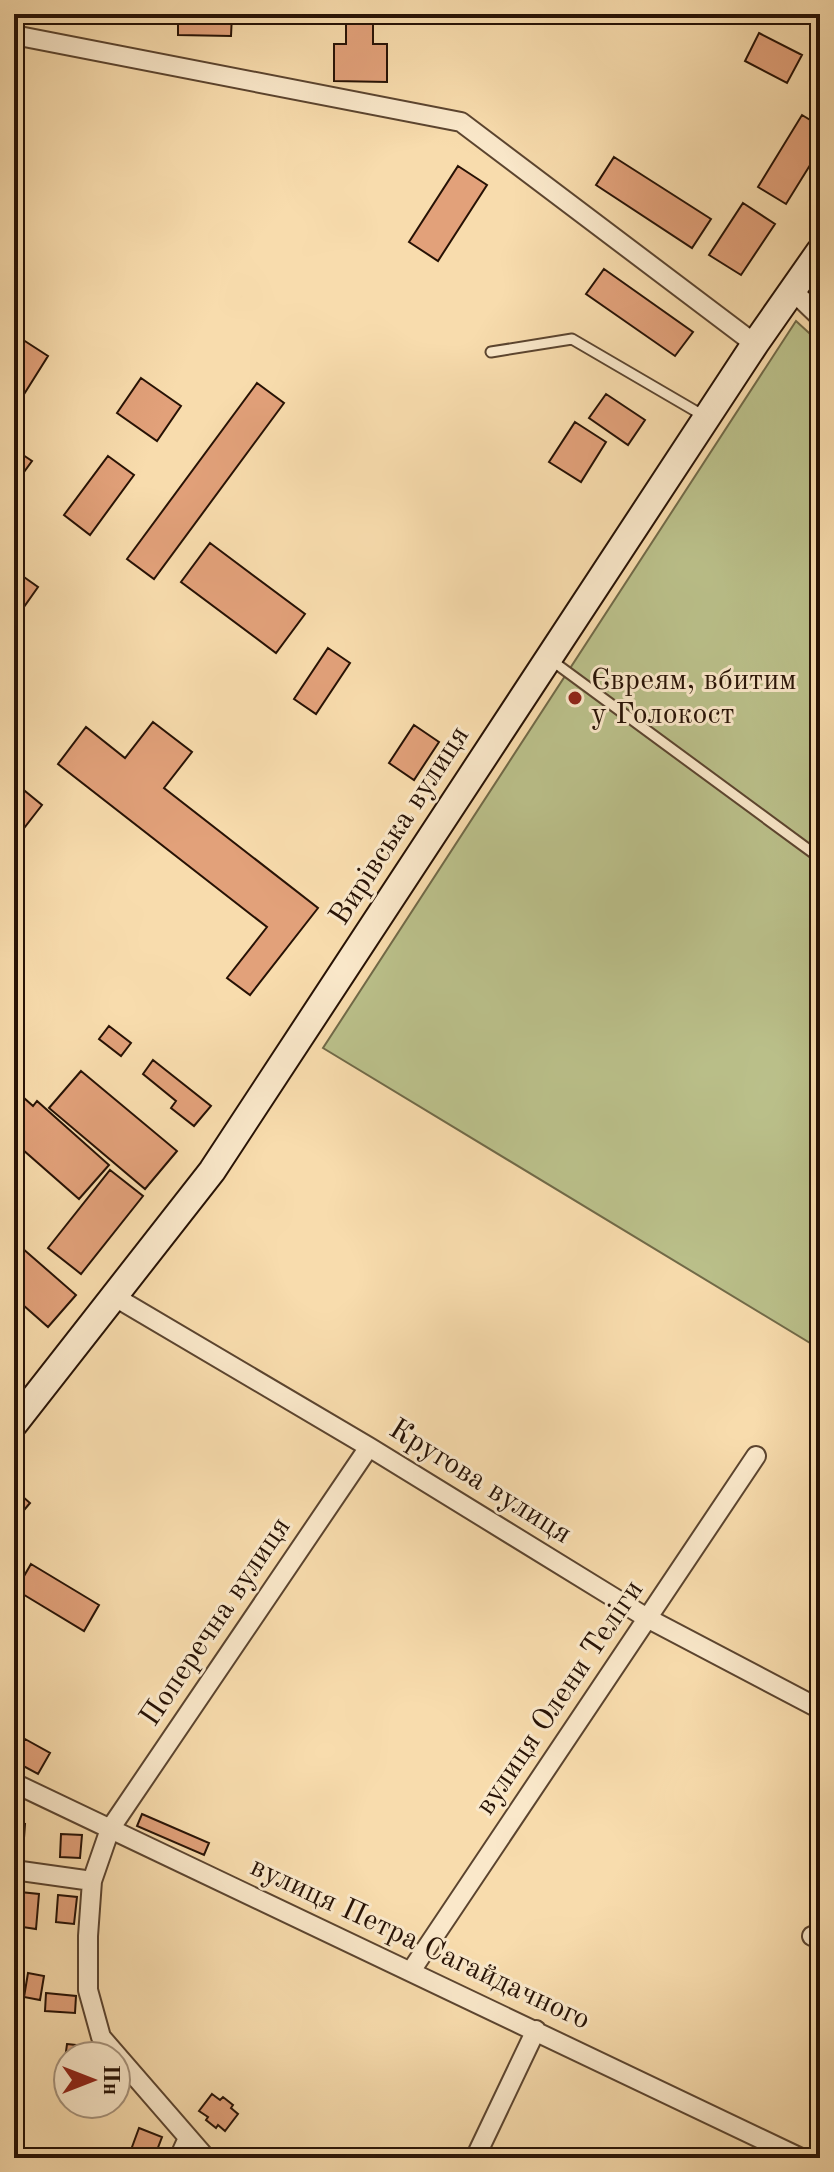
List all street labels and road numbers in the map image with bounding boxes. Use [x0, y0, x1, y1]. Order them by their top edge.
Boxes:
street label: Вирівська вулиця [325, 721, 475, 931]
street label: Кругова вулиця [384, 1414, 576, 1550]
street label: Поперечна вулиця [135, 1512, 297, 1732]
street label: вулиця Олени Теліги [470, 1575, 650, 1821]
street label: вулиця Петра Сагайдачного [246, 1852, 594, 2036]

